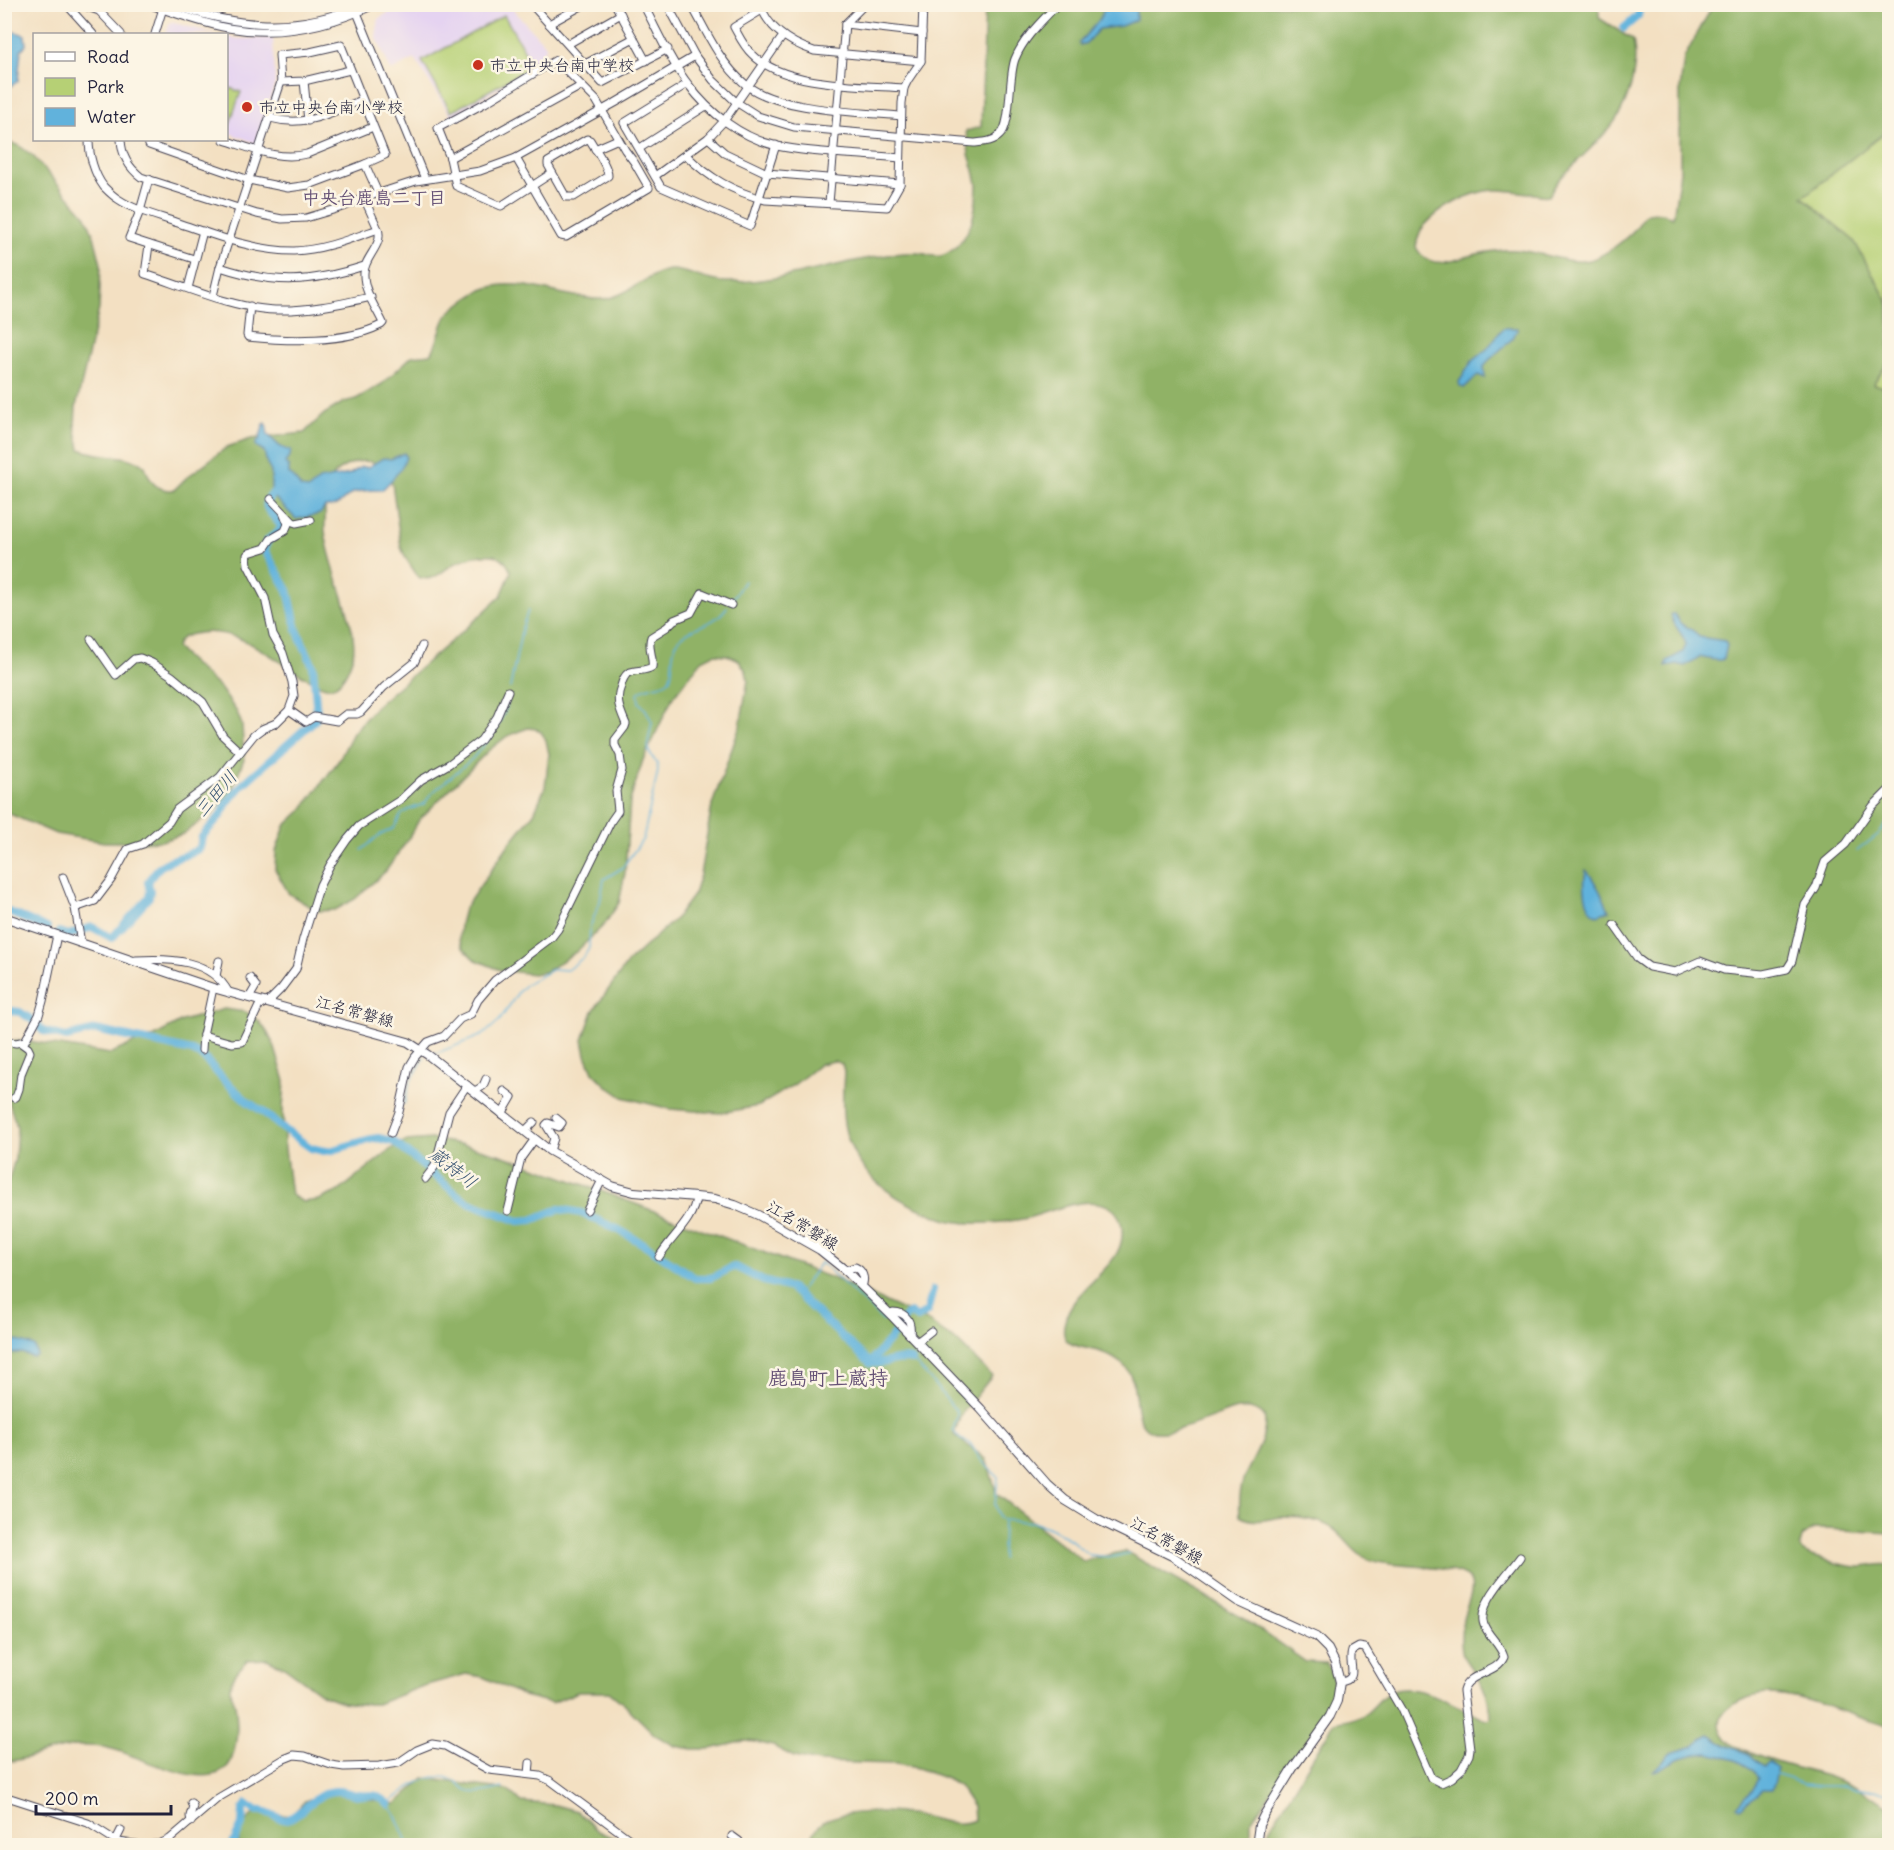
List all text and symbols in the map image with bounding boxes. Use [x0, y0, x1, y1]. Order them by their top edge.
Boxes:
legend [33, 33, 228, 141]
text: Road [87, 45, 130, 68]
place label: 市立中央台南中学校 [490, 55, 634, 75]
marker: 市立中央台南中学校 [471, 58, 485, 72]
text: Park [87, 75, 124, 98]
place label: 市立中央台南小学校 [259, 97, 403, 117]
marker: 市立中央台南小学校 [240, 100, 254, 114]
text: Water [87, 105, 137, 128]
district label: 中央台鹿島二丁目 [302, 186, 446, 209]
water label: 三田川 [189, 766, 242, 822]
street label: 江名常磐線 [314, 991, 396, 1031]
water label: 蔵持川 [425, 1142, 482, 1193]
street label: 江名常磐線 [764, 1196, 842, 1254]
district label: 鹿島町上蔵持 [768, 1365, 888, 1390]
street label: 江名常磐線 [1127, 1512, 1207, 1568]
scale bar [36, 1778, 171, 1816]
text: 200 m [45, 1787, 99, 1810]

